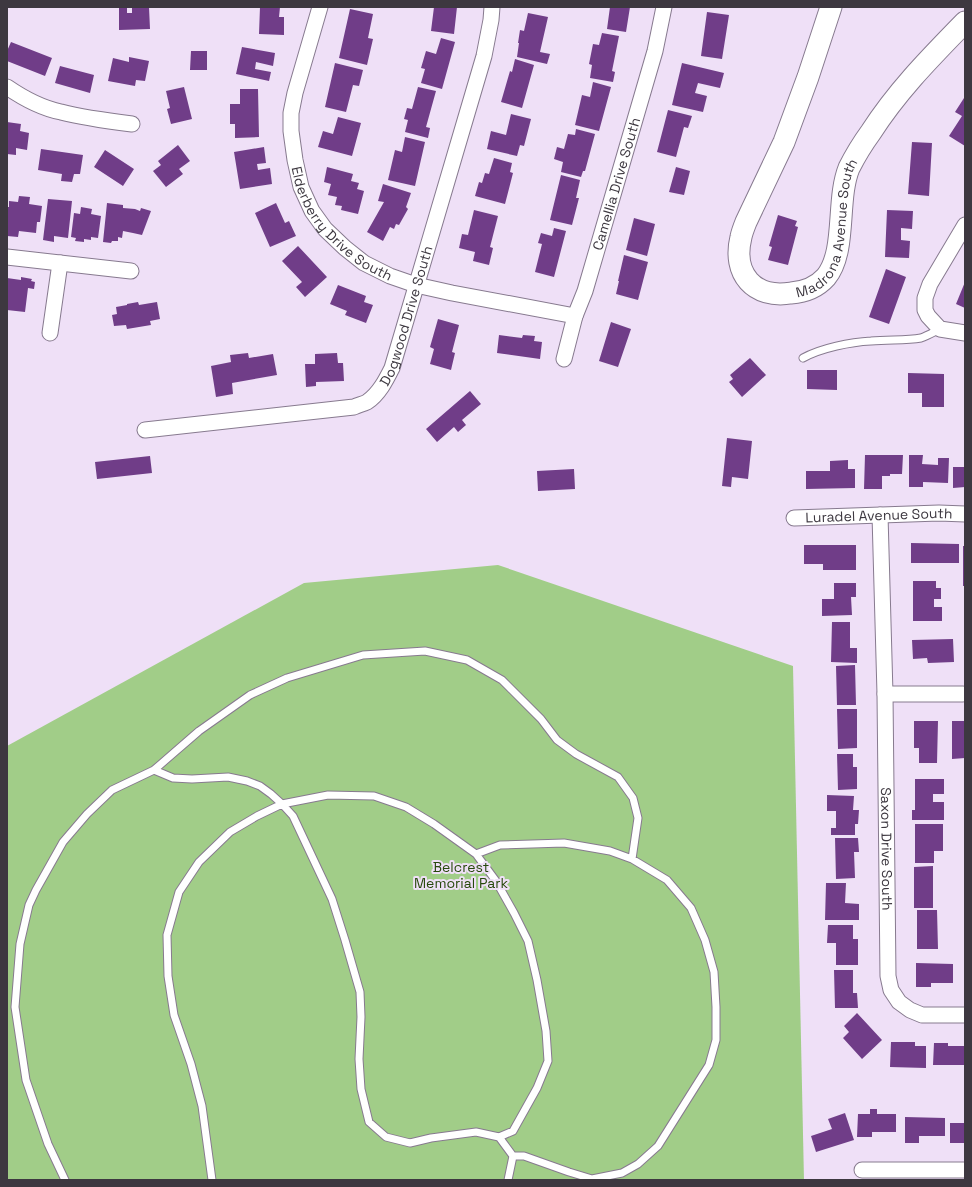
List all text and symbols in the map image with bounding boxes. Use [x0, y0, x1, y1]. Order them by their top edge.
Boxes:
street label: Camellia Drive South [588, 115, 644, 252]
street label: Madrona Avenue South [794, 155, 861, 301]
street label: Elderberry Drive South [288, 165, 396, 285]
street label: Dogwood Drive South [375, 243, 437, 389]
street label: Luradel Avenue South [805, 504, 953, 527]
street label: Saxon Drive South [877, 787, 896, 911]
park label: Belcrest Memorial Park [414, 858, 508, 892]

